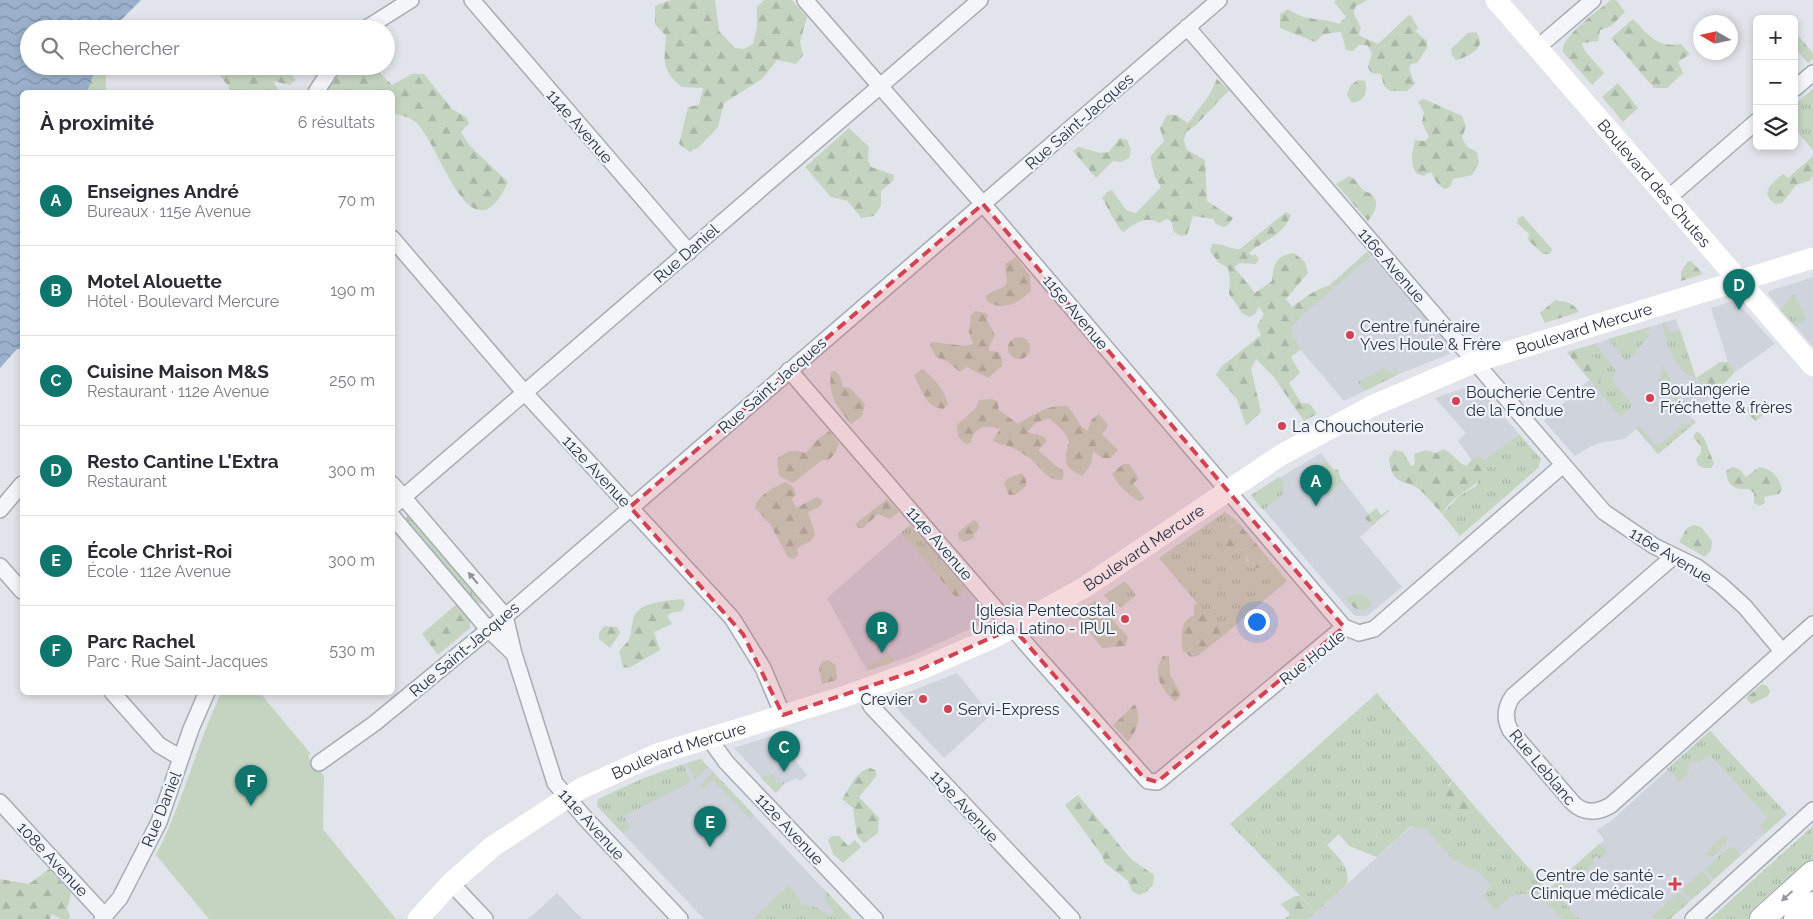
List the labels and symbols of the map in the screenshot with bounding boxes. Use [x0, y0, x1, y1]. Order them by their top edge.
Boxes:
north arrow [1693, 15, 1738, 60]
street label: Rue Saint-Jacques [1021, 69, 1138, 174]
street label: 114e Avenue [542, 86, 617, 167]
street label: Boulevard des Chutes [1593, 115, 1715, 251]
street label: Rue Daniel [650, 220, 723, 287]
street label: 116e Avenue [1354, 224, 1429, 306]
pin: D [1723, 269, 1755, 310]
street label: 115e Avenue [1039, 271, 1112, 353]
street label: Boulevard Mercure [1514, 299, 1654, 359]
place label: Centre funéraire Yves Houle & Frère [1360, 317, 1501, 354]
marker: Centre funéraire Yves Houle & Frère [1344, 329, 1356, 341]
street label: Rue Saint-Jacques [714, 333, 831, 438]
place label: Boulangerie Fréchette & frères [1660, 380, 1793, 417]
place label: Boucherie Centre de la Fondue [1466, 383, 1596, 420]
marker: Boulangerie Fréchette & frères [1644, 392, 1656, 404]
marker: Boucherie Centre de la Fondue [1450, 395, 1462, 407]
place label: La Chouchouterie [1292, 417, 1424, 436]
marker: La Chouchouterie [1276, 420, 1288, 432]
street label: 112e Avenue [559, 432, 635, 511]
pin: A [1300, 465, 1332, 506]
street label: Boulevard Mercure [1080, 501, 1208, 595]
street label: 114e Avenue [902, 503, 977, 584]
street label: 116e Avenue [1626, 523, 1715, 587]
one-way arrow [468, 572, 479, 585]
street label: Rue Saint-Jacques [406, 598, 523, 701]
place label: Iglesia Pentecostal Unida Latino - IPUL [972, 601, 1116, 638]
your location [1244, 609, 1270, 635]
pin: B [866, 612, 898, 653]
marker: Iglesia Pentecostal Unida Latino - IPUL [1119, 613, 1131, 625]
street label: Rue Houle [1276, 626, 1349, 689]
place label: Crevier [860, 690, 913, 709]
marker: Crevier [917, 693, 929, 705]
place label: Servi-Express [958, 700, 1060, 719]
marker: Servi-Express [942, 703, 954, 715]
street label: Boulevard Mercure [609, 718, 748, 783]
street label: Rue Leblanc [1505, 726, 1580, 809]
pin: C [768, 731, 800, 772]
pin: F [235, 765, 267, 806]
street label: 113e Avenue [927, 766, 1003, 846]
street label: Rue Daniel [138, 768, 185, 850]
street label: 111e Avenue [555, 785, 629, 864]
street label: 112e Avenue [752, 790, 828, 869]
pin: E [694, 806, 726, 847]
street label: 108e Avenue [13, 818, 92, 901]
place label: Centre de santé - Clinique médicale [1531, 866, 1664, 903]
marker: Centre de santé - Clinique médicale [1668, 877, 1682, 891]
one-way arrow [1782, 890, 1794, 902]

